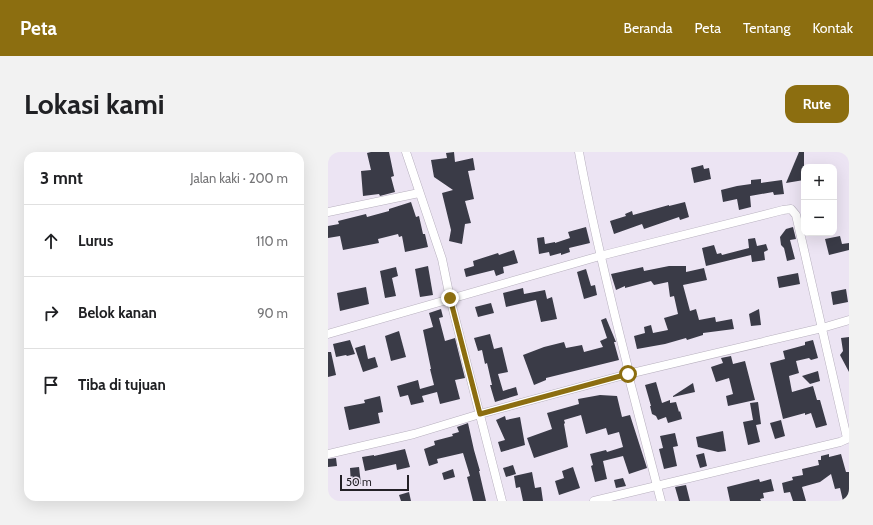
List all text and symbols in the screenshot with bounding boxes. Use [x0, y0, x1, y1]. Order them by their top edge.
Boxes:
text: Peta [20, 17, 57, 40]
text: Beranda [624, 19, 673, 37]
text: Peta [695, 19, 721, 37]
text: Tentang [743, 19, 790, 37]
text: Kontak [812, 19, 853, 37]
button: Rute [785, 85, 849, 123]
text: Lokasi kami [24, 87, 164, 121]
map controls [801, 164, 837, 236]
button: + [801, 164, 837, 200]
text: 3 mnt [40, 168, 83, 188]
text: Jalan kaki · 200 m [190, 170, 288, 186]
button: − [801, 200, 837, 236]
icon: ahead [40, 230, 62, 252]
text: Lurus [78, 232, 113, 250]
text: 110 m [256, 233, 288, 249]
route end [441, 289, 459, 307]
icon: right [40, 302, 62, 324]
text: Belok kanan [78, 304, 157, 322]
text: 90 m [257, 305, 288, 321]
route start [619, 365, 637, 383]
icon: arrive [40, 374, 62, 396]
text: Tiba di tujuan [78, 376, 166, 394]
scale bar [340, 473, 409, 492]
text: 50 m [346, 475, 372, 489]

